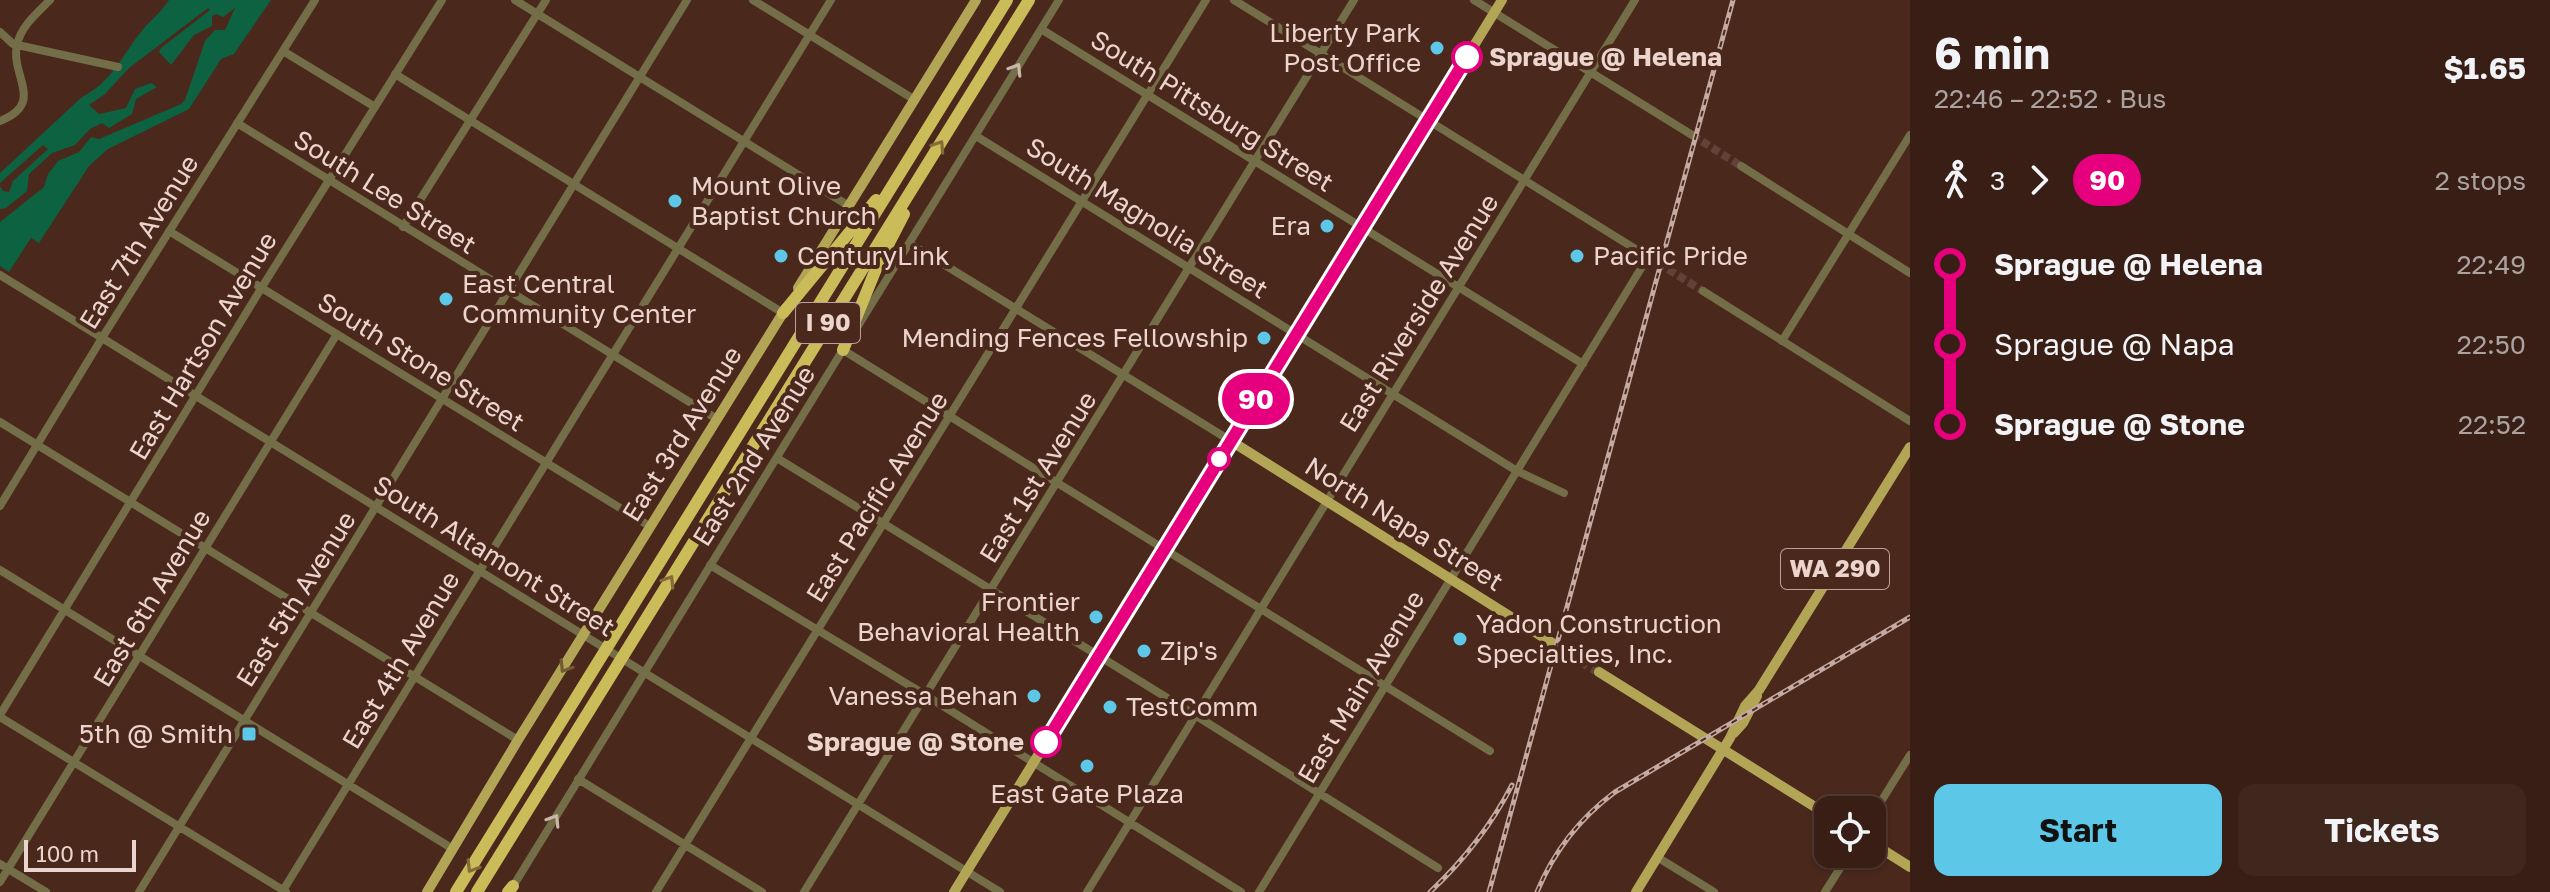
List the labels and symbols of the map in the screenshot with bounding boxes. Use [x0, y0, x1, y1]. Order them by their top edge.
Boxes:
place label: Liberty Park Post Office [1269, 17, 1421, 78]
street label: South Pittsburg Street [1085, 23, 1339, 198]
marker: Liberty Park Post Office [1428, 39, 1446, 57]
place label: Sprague @ Helena [1489, 41, 1722, 72]
marker: Sprague @ Helena [1452, 42, 1482, 72]
one-way arrow [1007, 63, 1022, 78]
street label: South Lee Street [288, 123, 482, 260]
street label: South Magnolia Street [1021, 131, 1274, 305]
one-way arrow [929, 140, 944, 155]
street label: East 7th Avenue [73, 149, 205, 335]
place label: Mount Olive Baptist Church [691, 170, 877, 231]
street label: East Riverside Avenue [1333, 188, 1505, 438]
marker: Mount Olive Baptist Church [666, 192, 684, 210]
place label: Era [1271, 210, 1311, 241]
marker: Era [1318, 217, 1336, 235]
street label: East Hartson Avenue [122, 226, 283, 465]
place label: CenturyLink [797, 240, 950, 271]
place label: Pacific Pride [1593, 240, 1748, 271]
marker: CenturyLink [772, 247, 790, 265]
marker: Pacific Pride [1568, 247, 1586, 265]
place label: East Central Community Center [462, 268, 696, 329]
street label: South Stone Street [312, 285, 530, 438]
marker: East Central Community Center [437, 290, 455, 308]
road number: I 90 [796, 303, 860, 343]
place label: Mending Fences Fellowship [902, 322, 1248, 353]
marker: Mending Fences Fellowship [1255, 329, 1273, 347]
street label: East 3rd Avenue [615, 341, 748, 527]
street label: East 2nd Avenue [686, 360, 821, 551]
line badge: 90 [1220, 373, 1292, 425]
street label: East 1st Avenue [972, 385, 1103, 568]
street label: East Pacific Avenue [799, 386, 954, 608]
unlabelled marker [1208, 448, 1230, 470]
street label: North Napa Street [1300, 450, 1509, 597]
street label: South Altamont Street [368, 469, 621, 643]
street label: East 6th Avenue [86, 503, 217, 692]
street label: East 5th Avenue [229, 505, 362, 692]
road number: WA 290 [1781, 549, 1889, 589]
street label: East 4th Avenue [335, 565, 466, 754]
one-way arrow [659, 575, 674, 590]
street label: East Main Avenue [1291, 585, 1430, 789]
place label: Frontier Behavioral Health [857, 586, 1080, 647]
marker: Frontier Behavioral Health [1087, 608, 1105, 626]
place label: Yadon Construction Specialties, Inc. [1476, 608, 1722, 669]
marker: Yadon Construction Specialties, Inc. [1451, 630, 1469, 648]
place label: Zip's [1160, 635, 1218, 666]
marker: Zip's [1135, 642, 1153, 660]
one-way arrow [559, 658, 574, 672]
place label: Vanessa Behan [828, 680, 1018, 711]
marker: Vanessa Behan [1025, 687, 1043, 705]
place label: TestComm [1126, 691, 1258, 722]
marker: TestComm [1101, 698, 1119, 716]
place label: 5th @ Smith [79, 718, 233, 749]
marker: 5th @ Smith [240, 725, 258, 743]
place label: Sprague @ Stone [807, 726, 1024, 757]
marker: Sprague @ Stone [1031, 727, 1061, 757]
marker: East Gate Plaza [1078, 757, 1096, 775]
place label: East Gate Plaza [990, 778, 1184, 809]
one-way arrow [544, 814, 559, 829]
scale bar [24, 836, 136, 872]
one-way arrow [466, 858, 481, 873]

